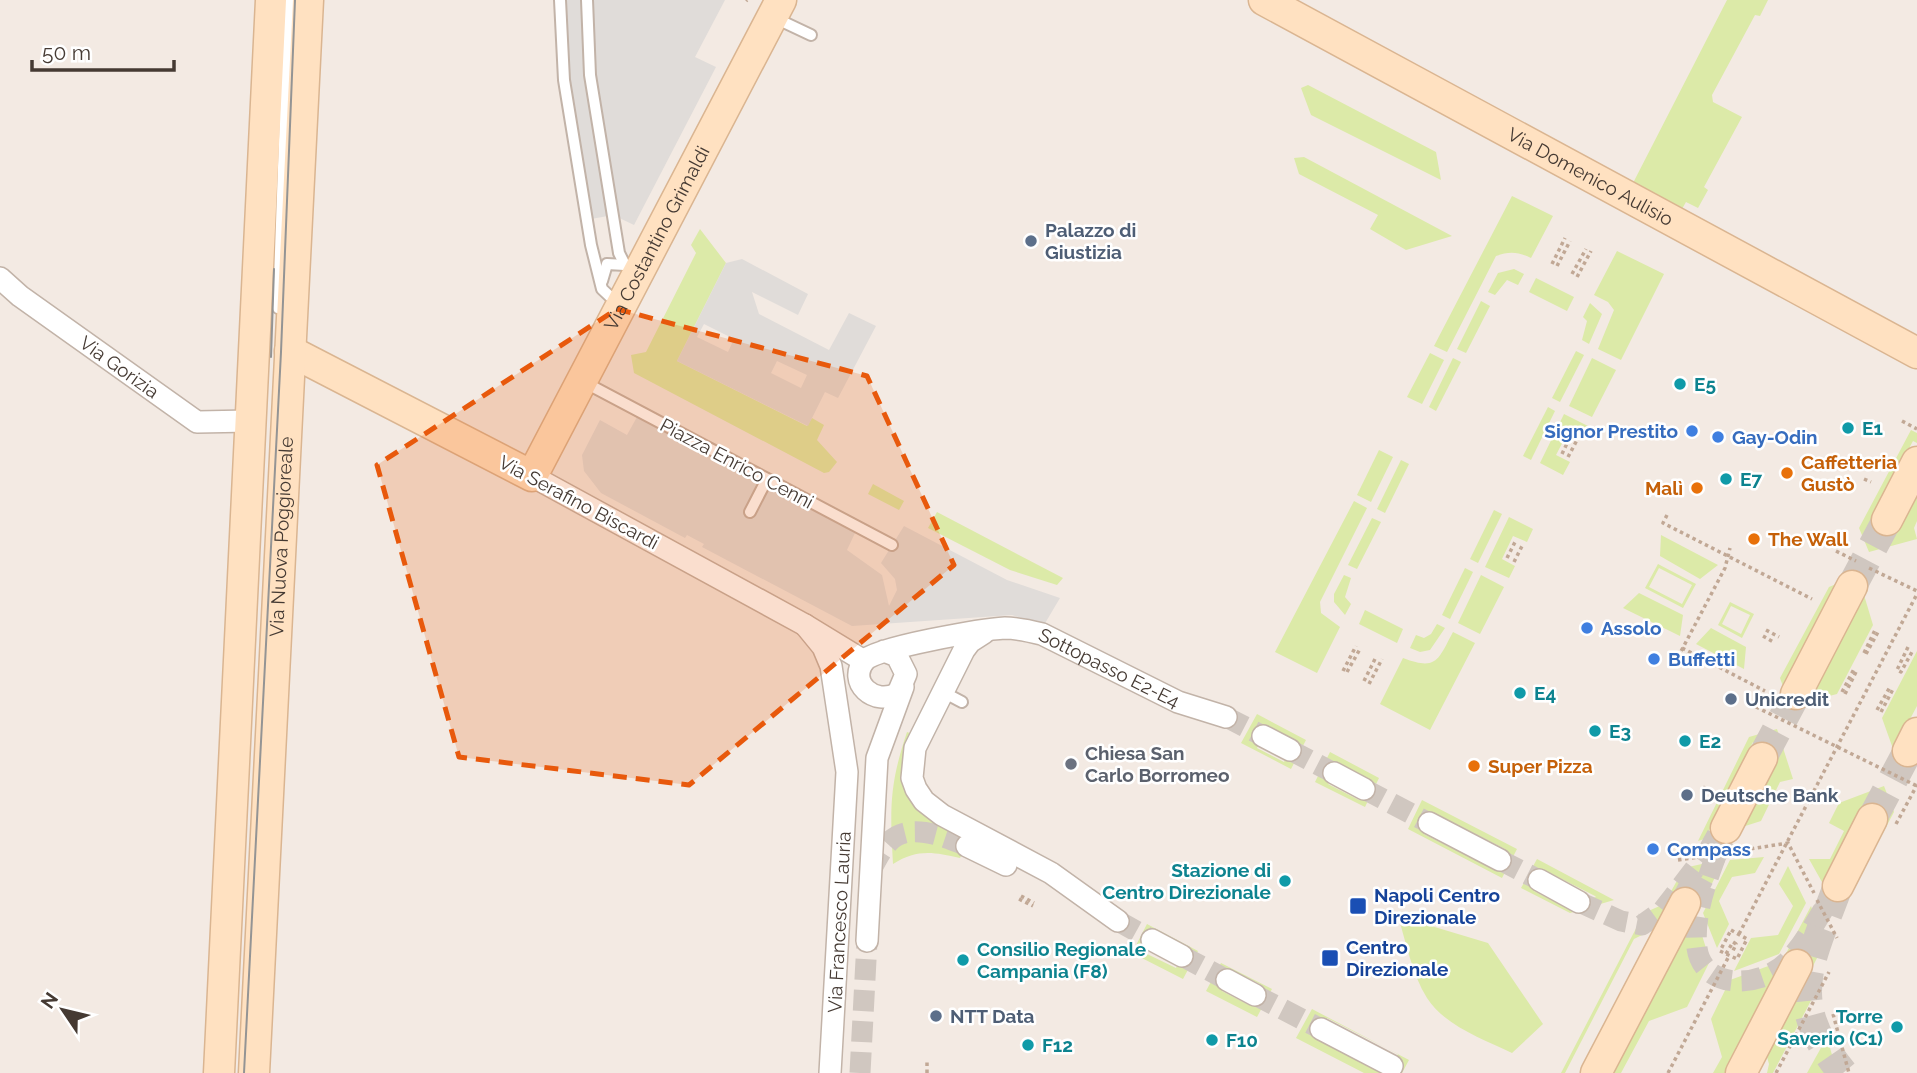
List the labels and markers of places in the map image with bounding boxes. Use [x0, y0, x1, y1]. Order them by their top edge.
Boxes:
place label: Palazzo di Giustizia [1045, 219, 1136, 263]
marker: Palazzo di Giustizia [1023, 233, 1039, 249]
place label: E5 [1694, 373, 1716, 395]
marker: E5 [1672, 376, 1688, 392]
place label: E1 [1862, 417, 1883, 439]
place label: Signor Prestito [1544, 420, 1678, 442]
marker: E1 [1840, 420, 1856, 436]
marker: Signor Prestito [1684, 423, 1700, 439]
place label: Gay-Odin [1732, 426, 1818, 448]
marker: Gay-Odin [1710, 429, 1726, 445]
place label: Caffetteria Gustò [1801, 451, 1897, 495]
marker: Caffetteria Gustò [1779, 465, 1795, 481]
place label: E7 [1740, 468, 1762, 490]
marker: E7 [1718, 471, 1734, 487]
place label: Malì [1645, 477, 1683, 499]
marker: Malì [1689, 480, 1705, 496]
place label: The Wall [1768, 528, 1849, 550]
marker: The Wall [1746, 531, 1762, 547]
place label: Assolo [1601, 617, 1661, 639]
marker: Assolo [1579, 620, 1595, 636]
place label: Buffetti [1668, 648, 1735, 670]
marker: Buffetti [1646, 651, 1662, 667]
place label: E4 [1534, 682, 1556, 704]
marker: E4 [1512, 685, 1528, 701]
place label: Unicredit [1745, 688, 1830, 710]
marker: Unicredit [1723, 691, 1739, 707]
place label: E3 [1609, 720, 1631, 742]
marker: E3 [1587, 723, 1603, 739]
place label: E2 [1699, 730, 1721, 752]
marker: E2 [1677, 733, 1693, 749]
place label: Chiesa San Carlo Borromeo [1085, 742, 1230, 786]
place label: Super Pizza [1488, 755, 1593, 777]
marker: Chiesa San Carlo Borromeo [1063, 756, 1079, 772]
marker: Super Pizza [1466, 758, 1482, 774]
place label: Deutsche Bank [1701, 784, 1839, 806]
marker: Deutsche Bank [1679, 787, 1695, 803]
place label: Compass [1667, 838, 1751, 860]
marker: Compass [1645, 841, 1661, 857]
place label: Stazione di Centro Direzionale [1102, 859, 1271, 903]
marker: Stazione di Centro Direzionale [1277, 873, 1293, 889]
place label: Napoli Centro Direzionale [1374, 884, 1500, 928]
marker: Napoli Centro Direzionale [1348, 896, 1368, 916]
place label: Centro Direzionale [1346, 936, 1448, 980]
place label: Consilio Regionale Campania (F8) [977, 938, 1146, 982]
marker: Centro Direzionale [1320, 948, 1340, 968]
marker: Consilio Regionale Campania (F8) [955, 952, 971, 968]
place label: NTT Data [950, 1005, 1035, 1027]
place label: Torre Saverio (C1) [1777, 1005, 1883, 1049]
marker: NTT Data [928, 1008, 944, 1024]
marker: Torre Saverio (C1) [1889, 1019, 1905, 1035]
place label: F10 [1226, 1029, 1258, 1051]
marker: F10 [1204, 1032, 1220, 1048]
place label: F12 [1042, 1034, 1073, 1056]
marker: F12 [1020, 1037, 1036, 1053]

